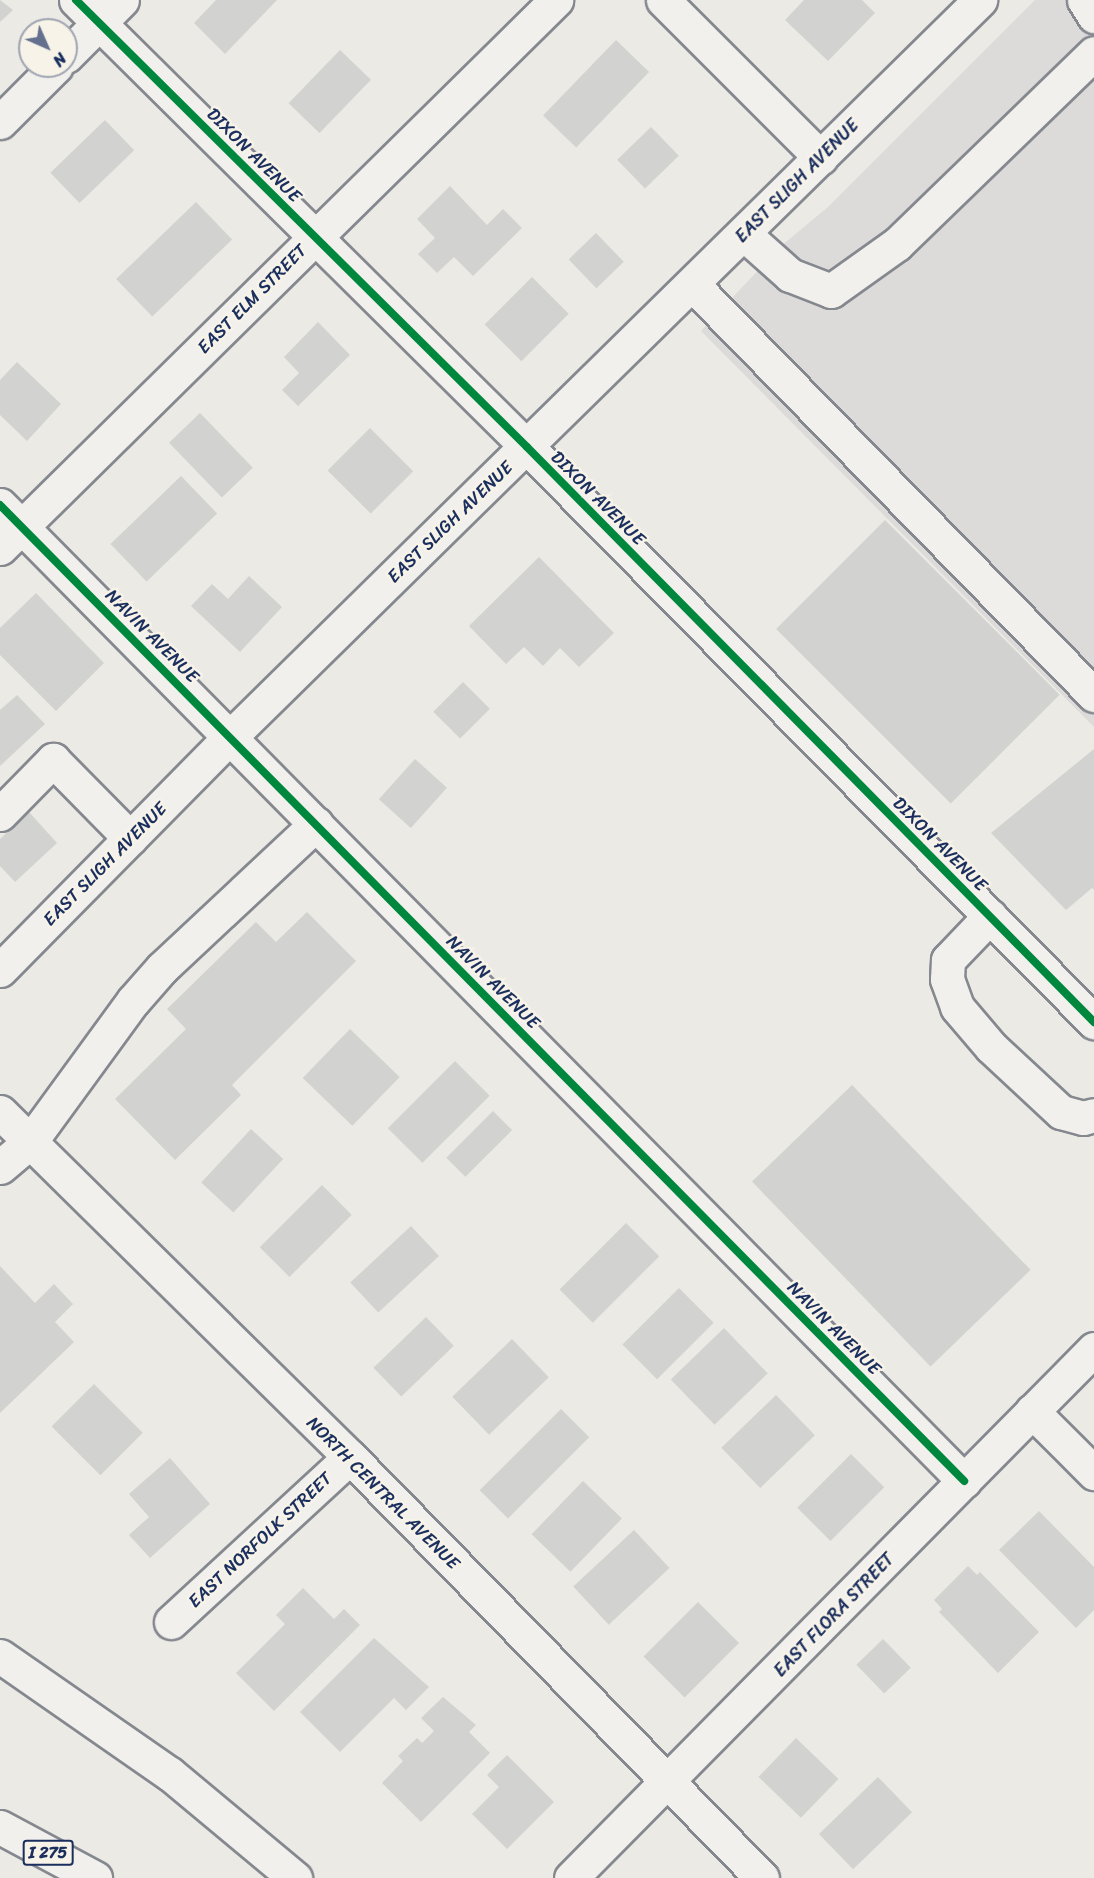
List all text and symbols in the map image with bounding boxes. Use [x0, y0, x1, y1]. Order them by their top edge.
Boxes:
north arrow [18, 18, 78, 78]
text: N [45, 45, 74, 74]
street label: DIXON AVENUE [202, 103, 306, 207]
street label: EAST SLIGH AVENUE [730, 114, 864, 248]
street label: EAST ELM STREET [192, 239, 312, 359]
street label: DIXON AVENUE [546, 446, 650, 550]
street label: EAST SLIGH AVENUE [382, 455, 518, 589]
street label: NAVIN AVENUE [100, 584, 204, 688]
street label: DIXON AVENUE [888, 792, 992, 896]
street label: EAST SLIGH AVENUE [38, 797, 172, 931]
street label: NAVIN AVENUE [441, 930, 545, 1034]
street label: NAVIN AVENUE [782, 1276, 886, 1380]
street label: NORTH CENTRAL AVENUE [302, 1412, 464, 1574]
street label: EAST NORFOLK STREET [183, 1468, 337, 1612]
street label: EAST FLORA STREET [769, 1548, 899, 1682]
road number: I 275 [22, 1840, 74, 1866]

